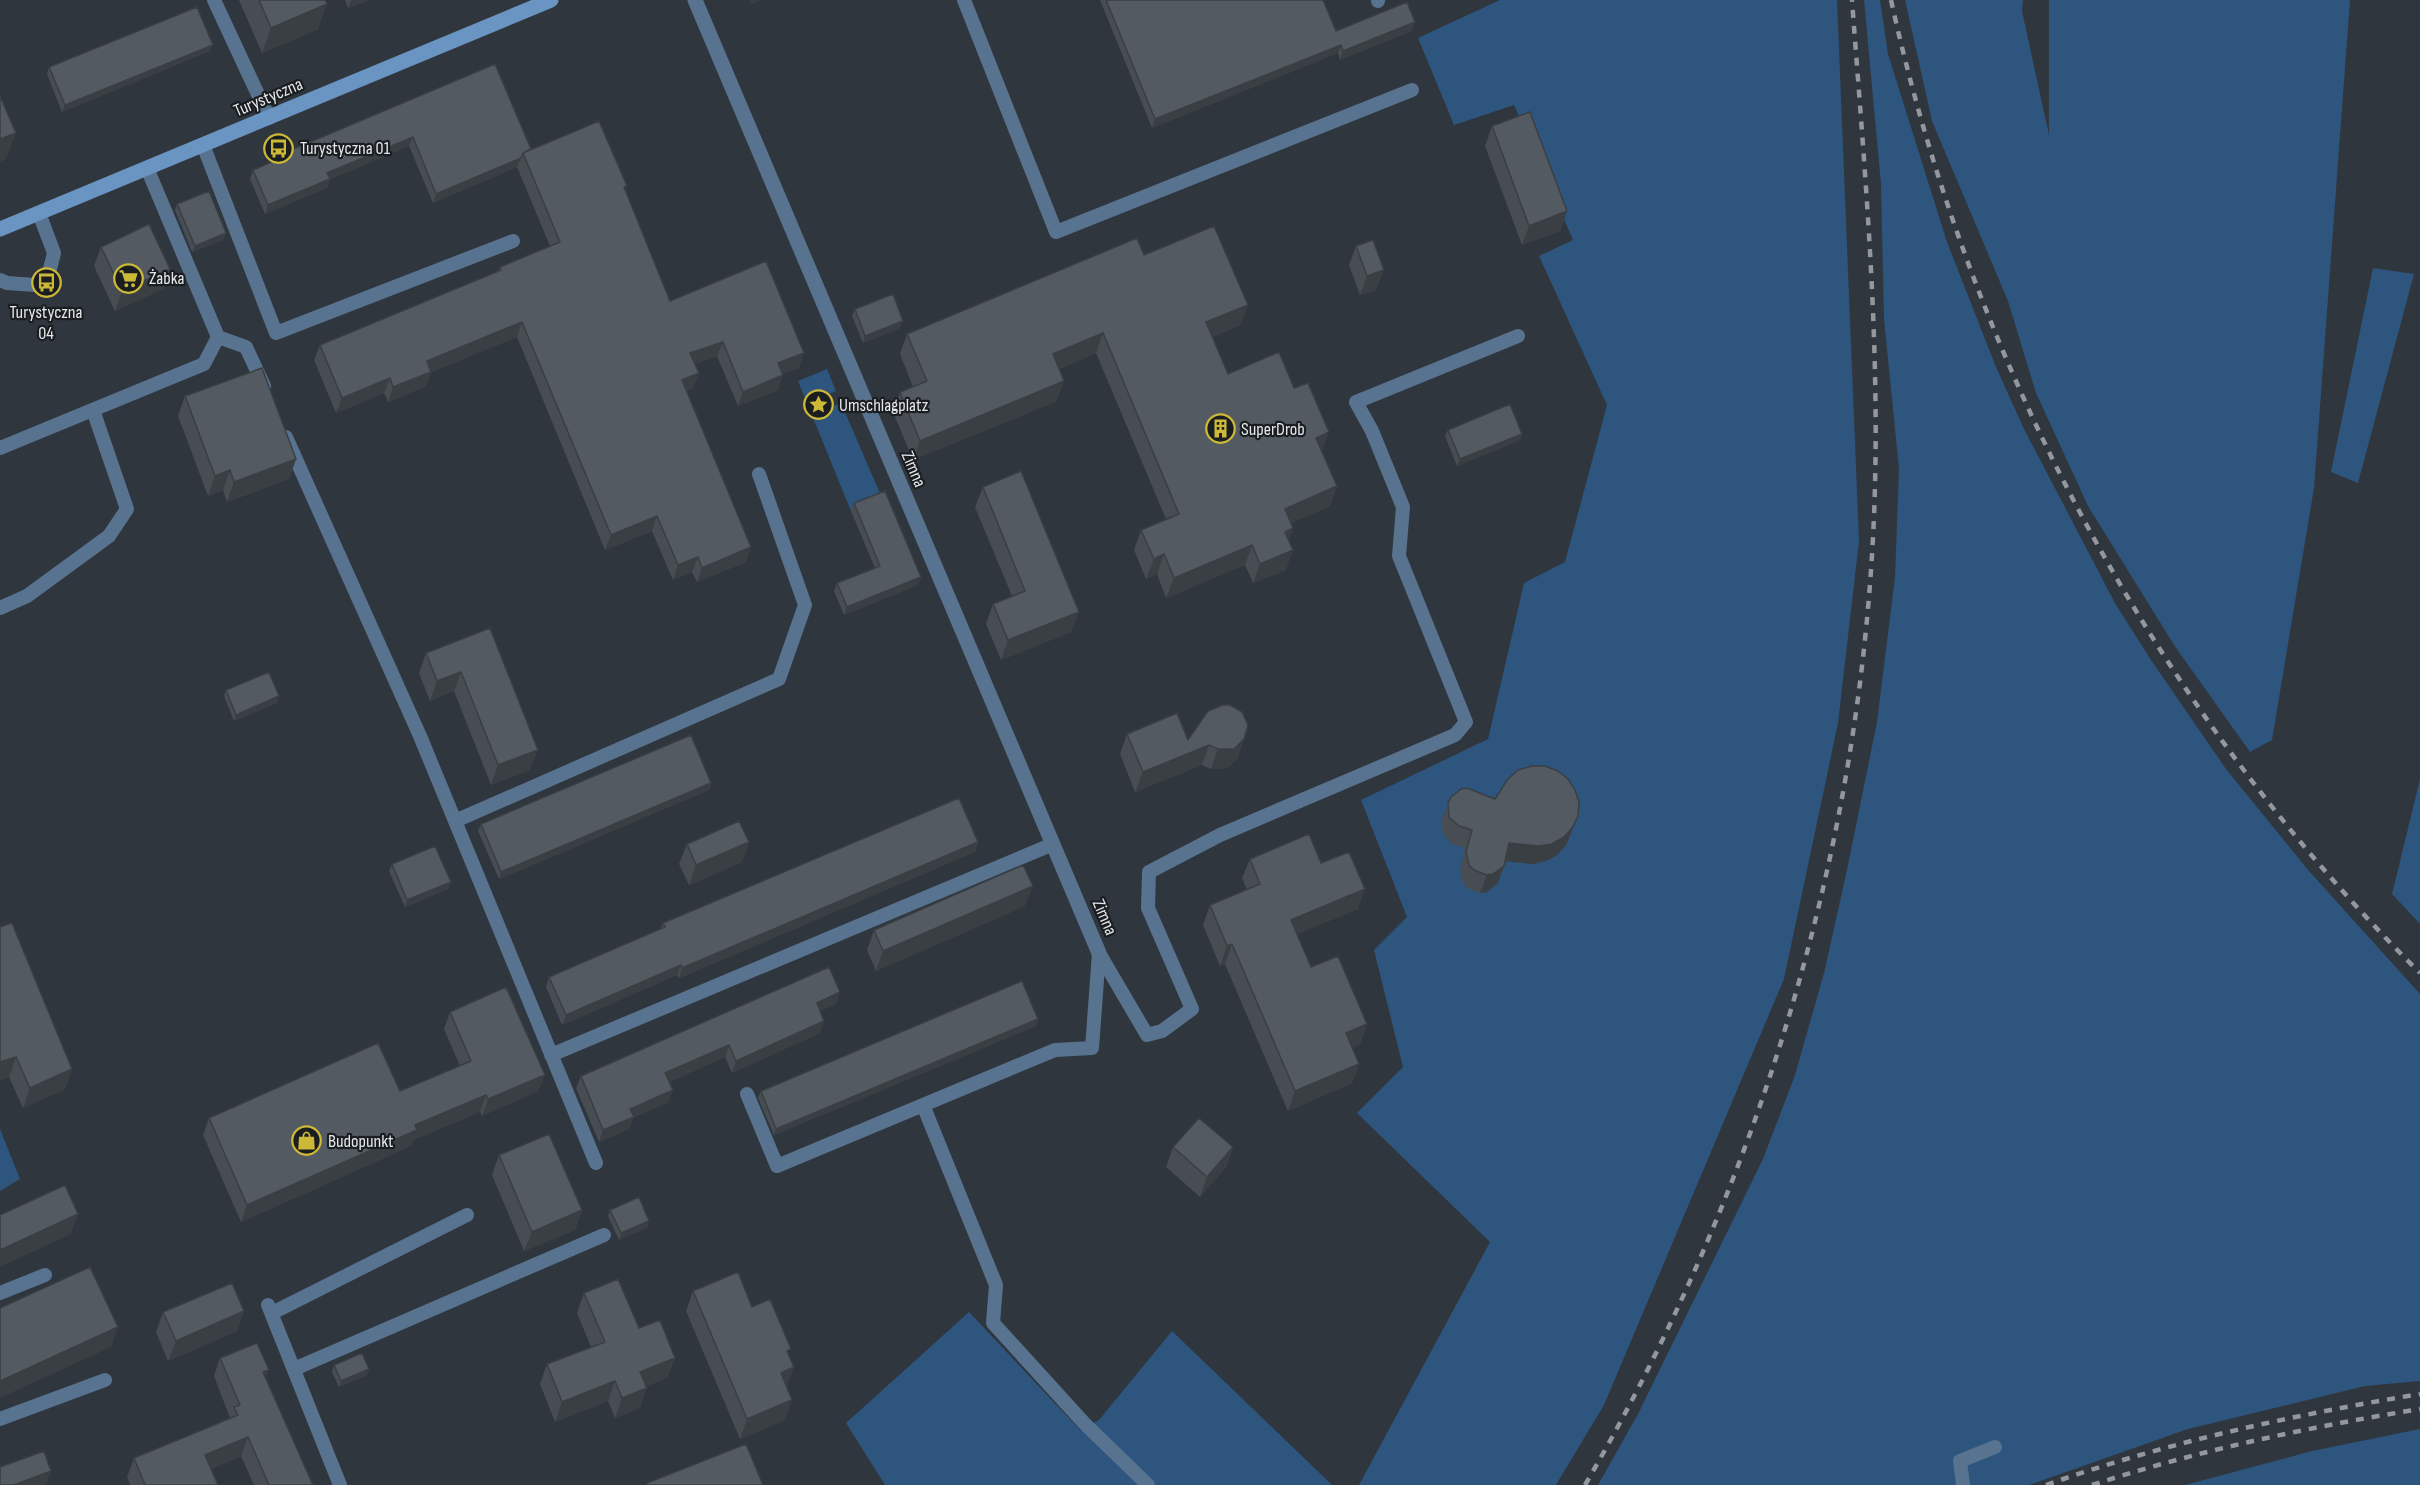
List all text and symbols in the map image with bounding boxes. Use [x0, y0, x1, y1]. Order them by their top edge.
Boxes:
street label: Turystyczna [231, 74, 306, 121]
bus stop icon: Turystyczna 01 [263, 132, 295, 164]
place label: Turystyczna 01 [300, 138, 391, 159]
supermarket icon: Żabka [112, 262, 144, 294]
bus stop icon: Turystyczna 04 [30, 267, 62, 299]
place label: Żabka [149, 268, 185, 289]
place label: Turystyczna 04 [10, 302, 82, 344]
place icon: Umschlagplatz [802, 389, 834, 421]
place label: Umschlagplatz [839, 395, 929, 416]
building icon: SuperDrob [1204, 413, 1236, 445]
place label: SuperDrob [1241, 419, 1305, 440]
street label: Zimna [897, 448, 930, 490]
street label: Zimna [1088, 896, 1121, 938]
shop icon: Budopunkt [291, 1125, 323, 1157]
place label: Budopunkt [328, 1131, 394, 1152]

